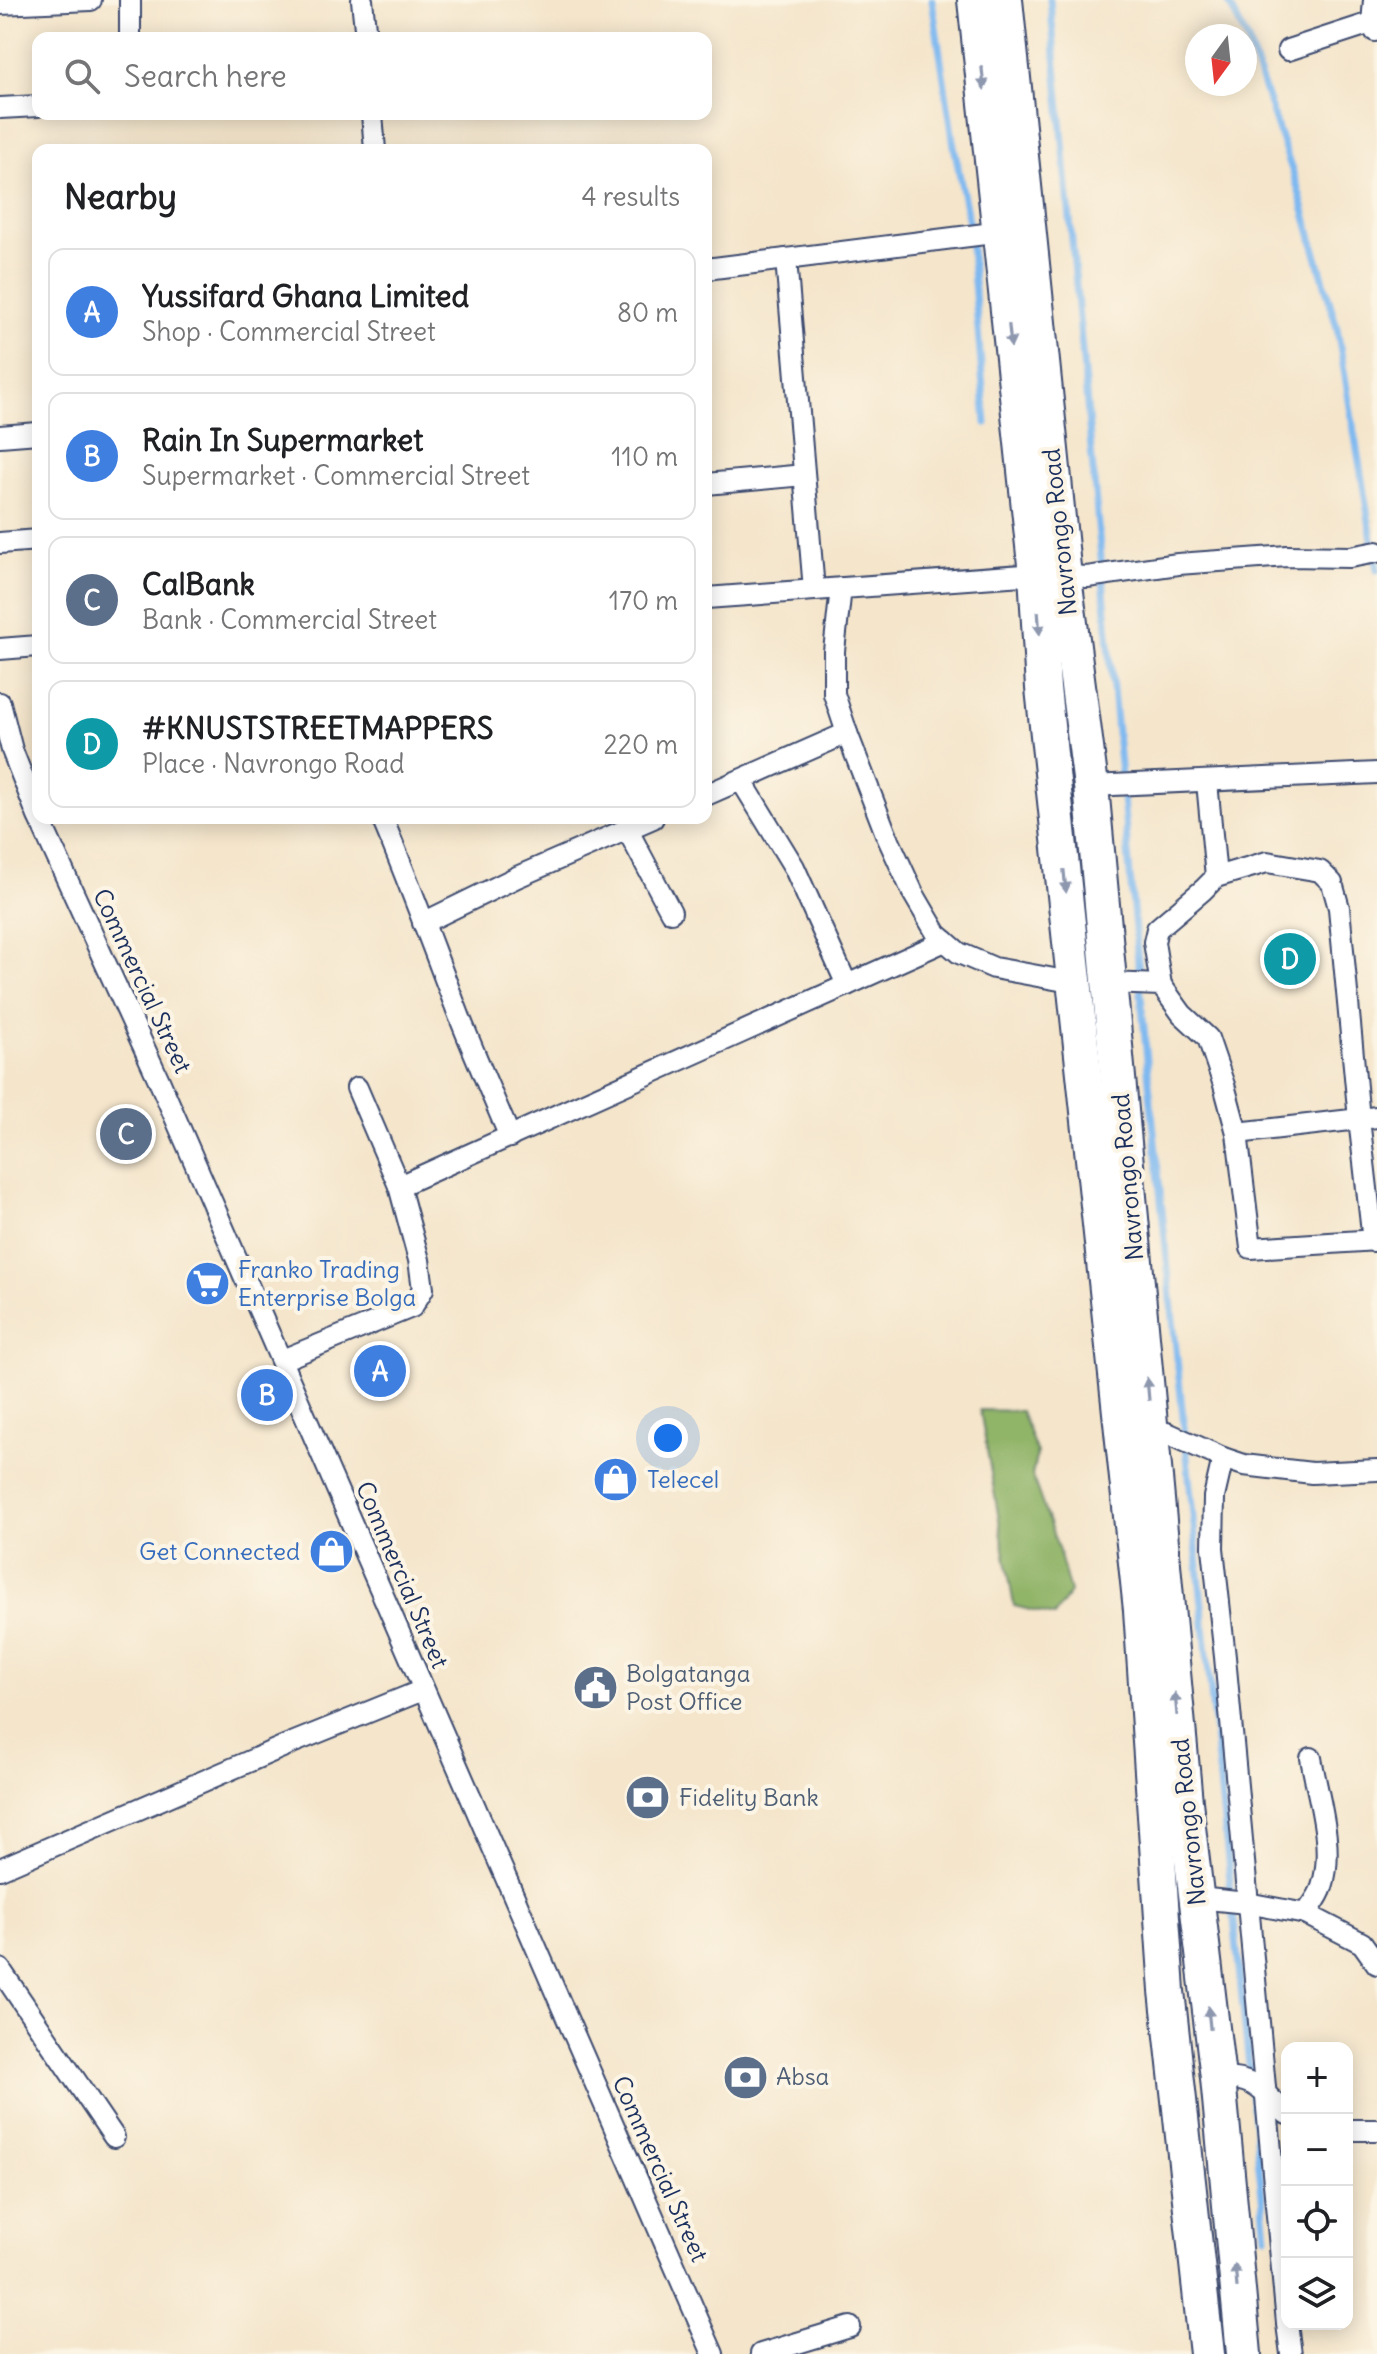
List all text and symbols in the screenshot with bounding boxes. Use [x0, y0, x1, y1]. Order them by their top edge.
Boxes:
north arrow [1185, 24, 1257, 96]
search box [32, 32, 712, 120]
icon: search [60, 54, 104, 98]
text: Search here [124, 57, 287, 95]
one-way arrow [977, 65, 990, 90]
text: Nearby [64, 175, 177, 218]
text: 4 results [582, 180, 680, 213]
text: Yussifard Ghana Limited [142, 277, 469, 315]
text: A [84, 296, 100, 329]
text: 80 m [617, 296, 678, 329]
text: Shop · Commercial Street [142, 315, 436, 348]
one-way arrow [1004, 324, 1017, 349]
text: Rain In Supermarket [142, 421, 423, 459]
text: B [83, 440, 101, 473]
text: 110 m [611, 440, 678, 473]
street label: Navrongo Road [1035, 447, 1083, 617]
text: Supermarket · Commercial Street [142, 459, 530, 492]
text: CalBank [142, 565, 255, 603]
text: C [83, 584, 101, 617]
text: 170 m [609, 584, 678, 617]
text: Bank · Commercial Street [142, 603, 437, 636]
one-way arrow [1033, 611, 1046, 636]
text: #KNUSTSTREETMAPPERS [142, 709, 494, 747]
text: D [83, 728, 101, 761]
text: 220 m [603, 728, 678, 761]
text: Place · Navrongo Road [142, 747, 405, 780]
one-way arrow [1058, 869, 1071, 894]
street label: Commercial Street [87, 884, 199, 1078]
pin: D [1264, 929, 1316, 989]
street label: Navrongo Road [1105, 1092, 1149, 1262]
pin: C [100, 1104, 152, 1164]
place label: Franko Trading Enterprise Bolga [238, 1254, 416, 1312]
supermarket icon: Franko Trading Enterprise Bolga [183, 1260, 231, 1308]
pin: A [354, 1341, 406, 1401]
pin: B [241, 1365, 293, 1425]
one-way arrow [1141, 1376, 1154, 1401]
your location [648, 1418, 688, 1458]
shop icon: Telecel [592, 1456, 640, 1504]
place label: Telecel [647, 1464, 719, 1494]
street label: Commercial Street [350, 1477, 456, 1673]
shop icon: Get Connected [307, 1528, 355, 1576]
place label: Get Connected [139, 1536, 300, 1566]
place label: Bolgatanga Post Office [626, 1658, 750, 1716]
public building icon: Bolgatanga Post Office [571, 1664, 619, 1712]
one-way arrow [1170, 1691, 1183, 1716]
street label: Navrongo Road [1164, 1737, 1212, 1907]
bank icon: Fidelity Bank [624, 1774, 672, 1822]
place label: Fidelity Bank [679, 1782, 819, 1812]
one-way arrow [1203, 2005, 1216, 2030]
map controls [1281, 2042, 1353, 2330]
button: + [1281, 2042, 1353, 2114]
bank icon: Absa [721, 2053, 769, 2101]
place label: Absa [776, 2061, 829, 2091]
street label: Commercial Street [607, 2071, 715, 2266]
button: − [1281, 2114, 1353, 2186]
button: locate [1281, 2186, 1353, 2258]
button: layers [1281, 2258, 1353, 2330]
one-way arrow [1230, 2263, 1243, 2288]

